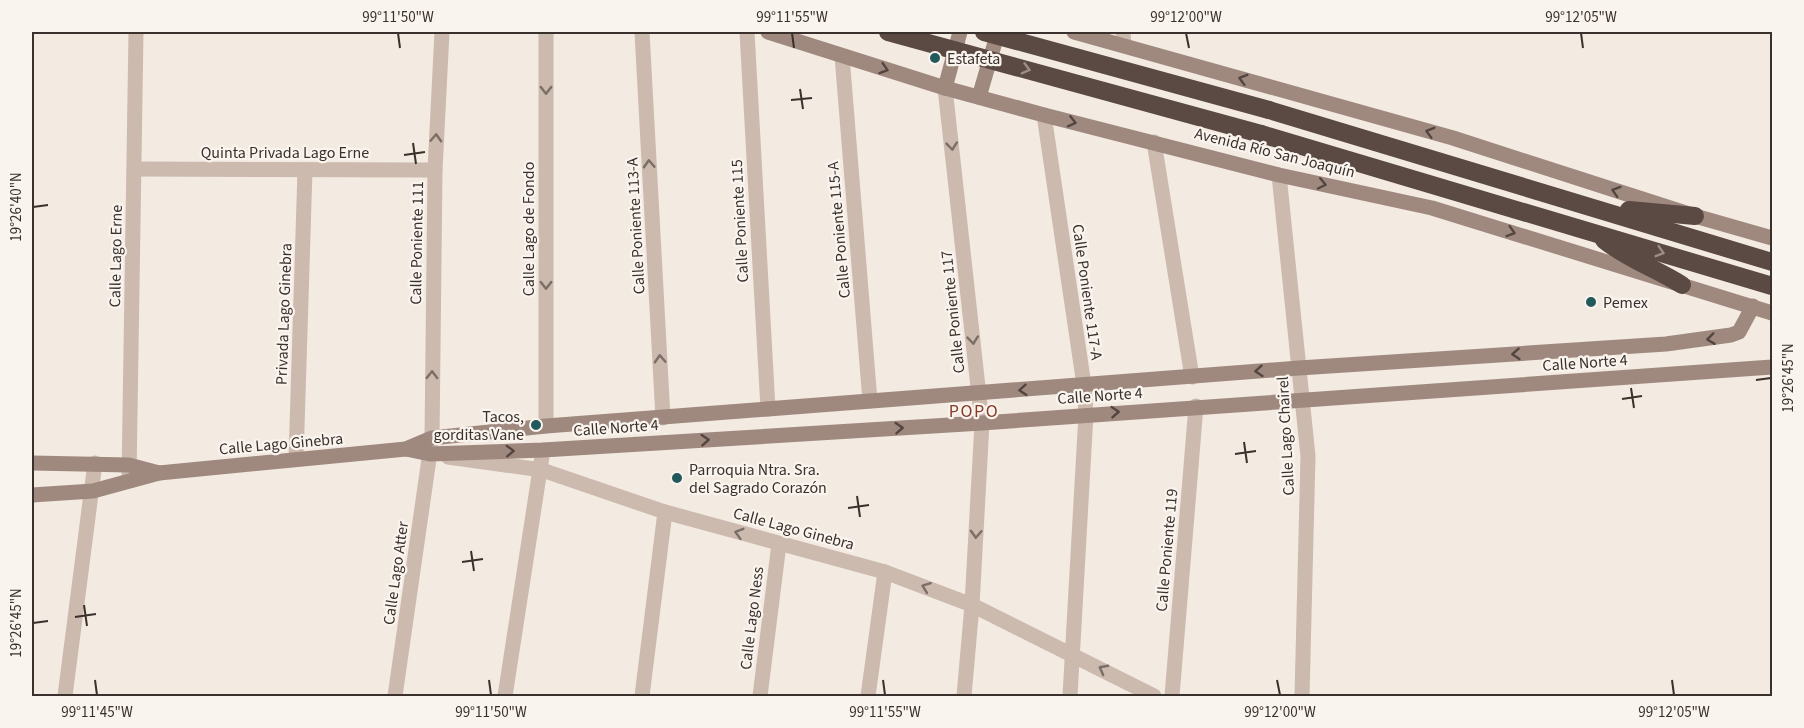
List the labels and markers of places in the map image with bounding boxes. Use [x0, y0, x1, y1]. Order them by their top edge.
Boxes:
place label: Estafeta [947, 48, 1000, 70]
marker: Estafeta [928, 51, 942, 65]
place label: Pemex [1603, 292, 1648, 314]
marker: Pemex [1584, 295, 1598, 309]
place label: Tacos, gorditas Vane [434, 406, 524, 446]
marker: Tacos, gorditas Vane [529, 418, 543, 432]
place label: Parroquia Ntra. Sra. del Sagrado Corazón [689, 459, 827, 499]
marker: Parroquia Ntra. Sra. del Sagrado Corazón [670, 471, 684, 485]

